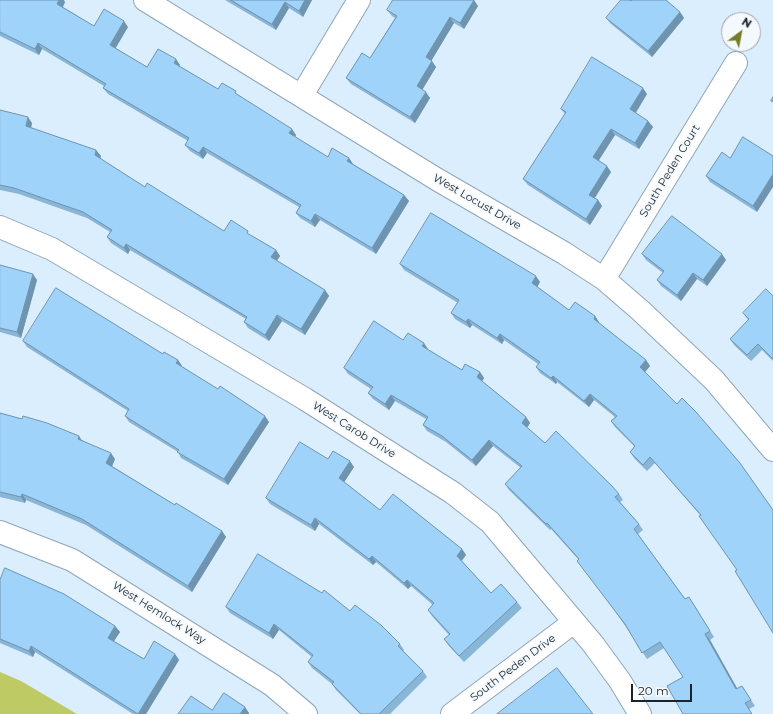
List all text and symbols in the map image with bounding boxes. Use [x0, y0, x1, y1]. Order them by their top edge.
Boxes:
north arrow [721, 12, 761, 52]
text: N [739, 14, 754, 31]
street label: South Peden Court [637, 122, 703, 220]
street label: West Locust Drive [431, 171, 523, 233]
street label: West Carob Drive [310, 399, 398, 461]
street label: West Hemlock Way [110, 579, 208, 647]
street label: South Peden Drive [468, 632, 558, 704]
scale bar [633, 676, 694, 702]
text: 20 m [638, 683, 669, 698]

